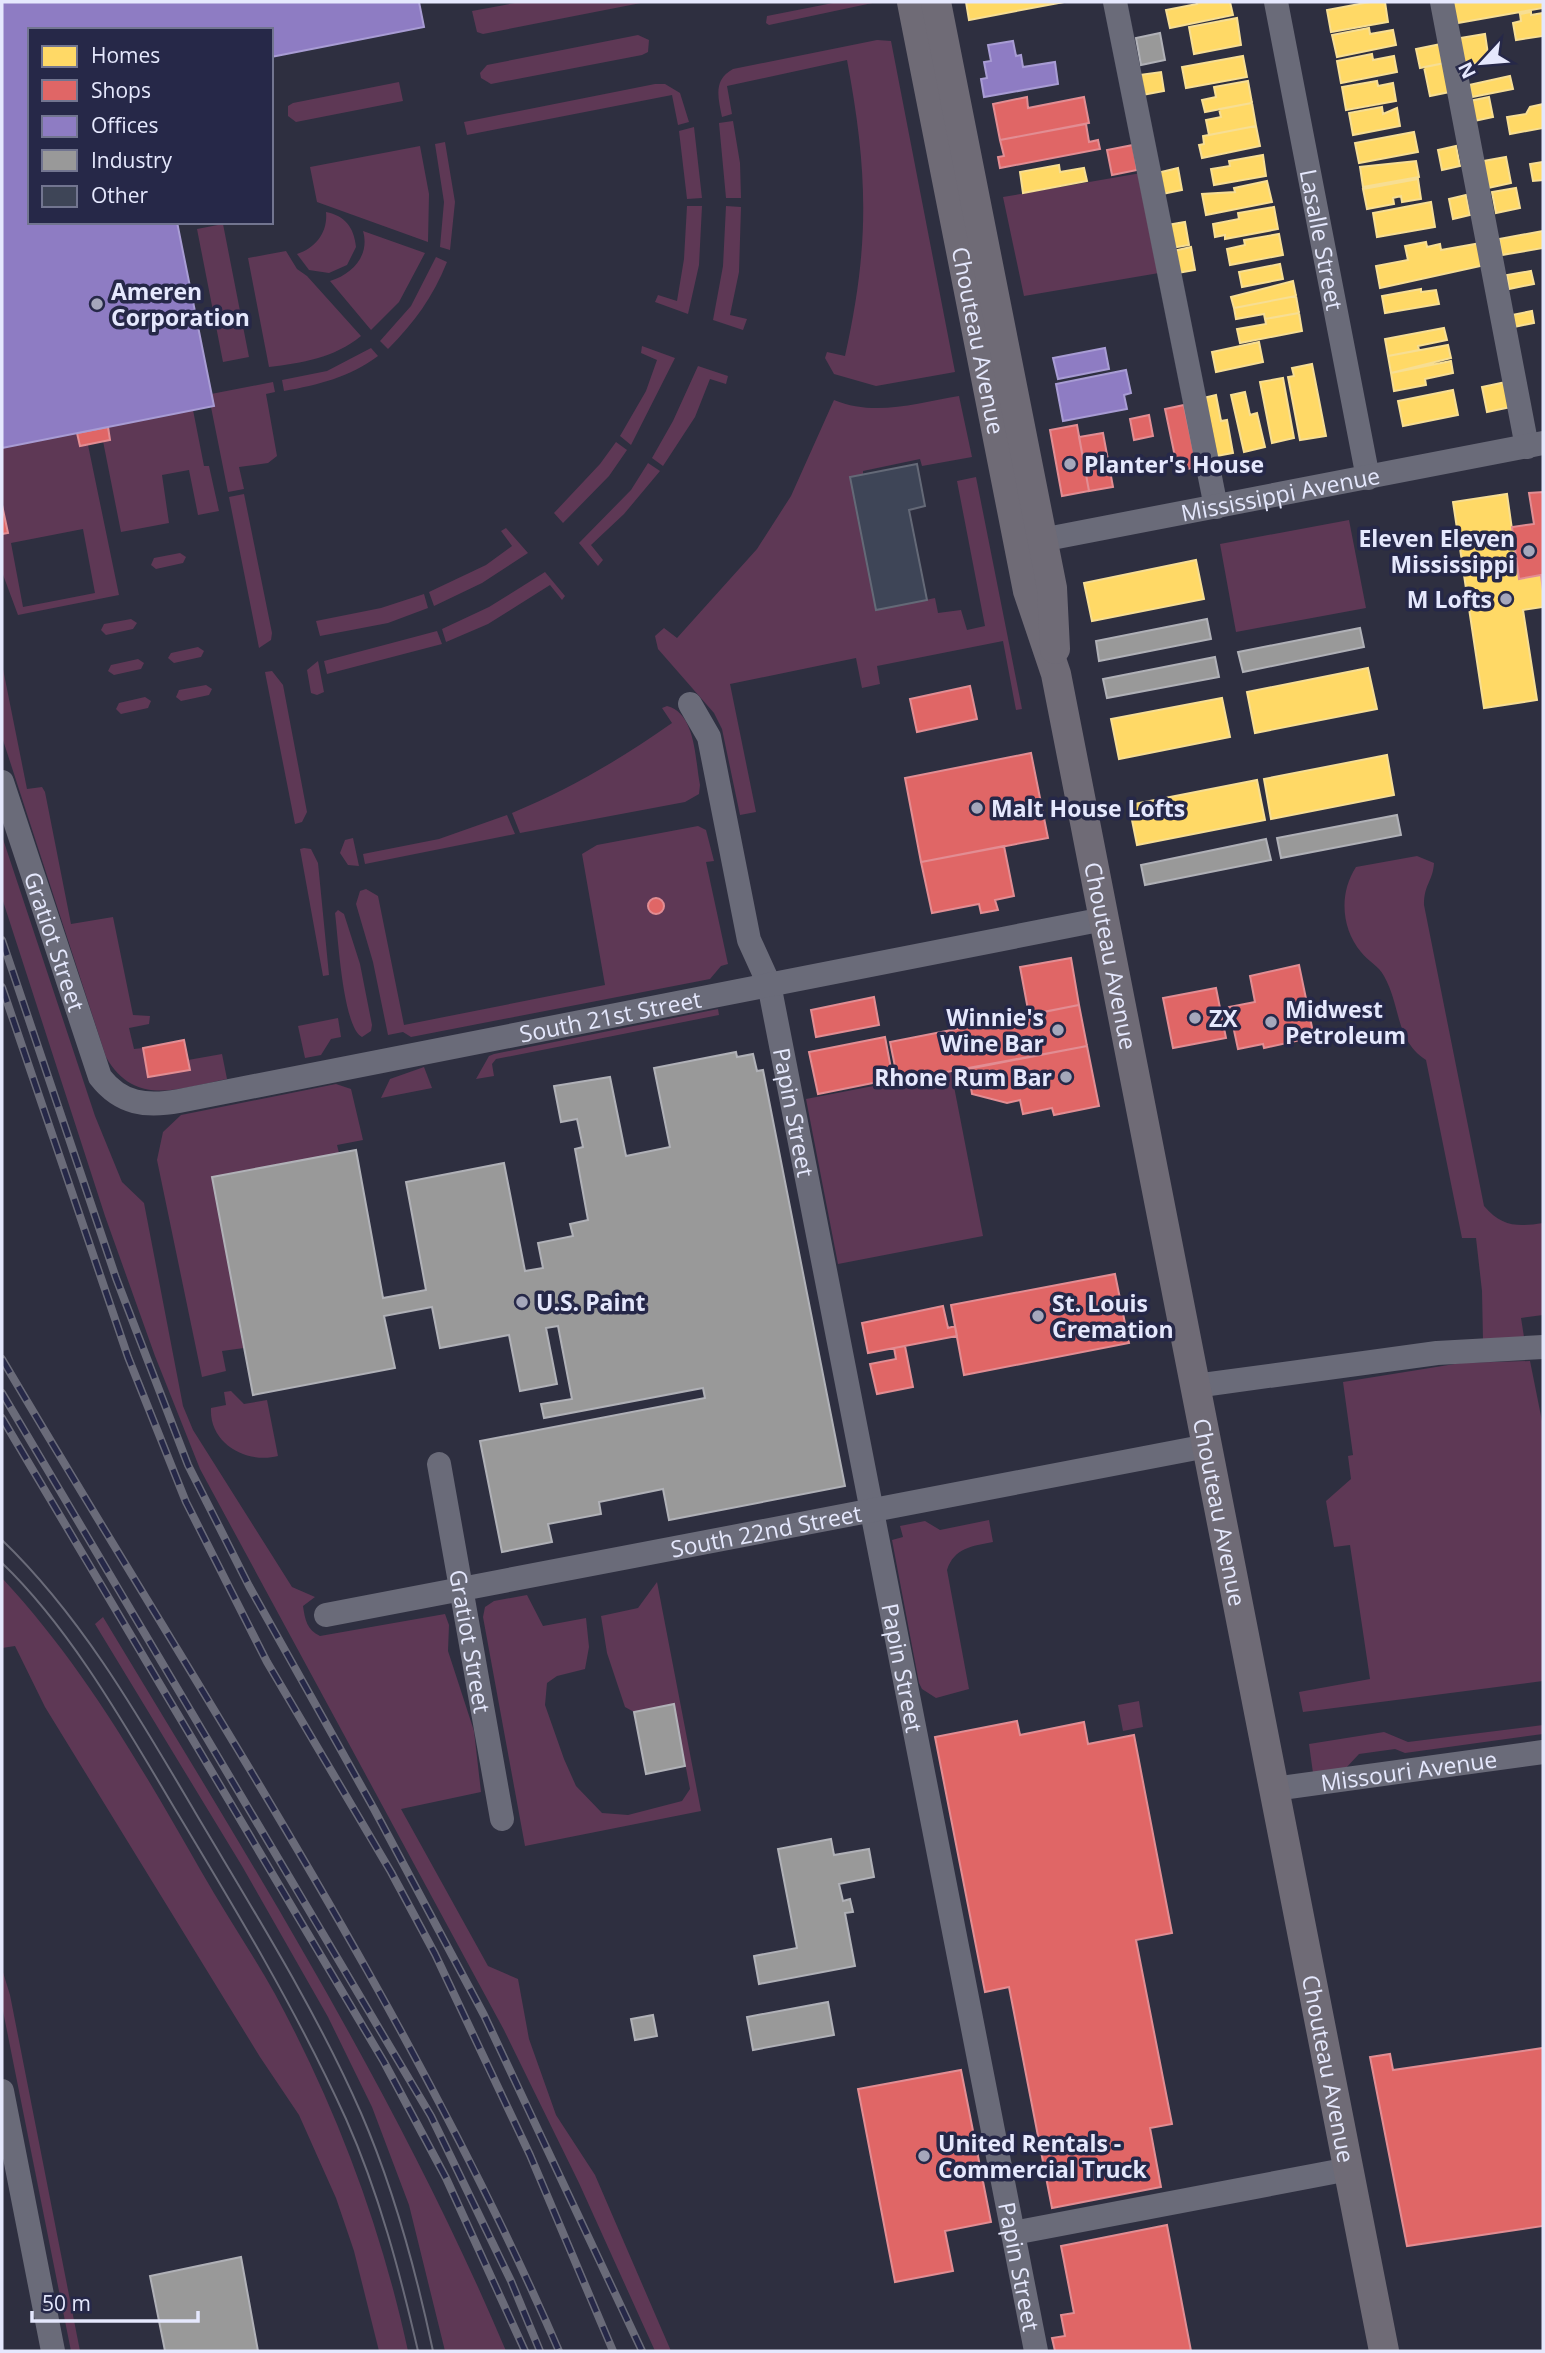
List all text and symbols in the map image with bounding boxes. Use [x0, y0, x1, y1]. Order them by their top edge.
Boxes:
legend [28, 28, 273, 224]
north arrow [1447, 28, 1517, 98]
text: Homes [91, 41, 160, 69]
text: N [1452, 58, 1482, 83]
text: Shops [91, 76, 151, 104]
text: Offices [91, 111, 159, 139]
text: Industry [91, 146, 173, 174]
street label: Lasalle Street [1293, 166, 1351, 313]
text: Other [91, 181, 148, 209]
street label: Chouteau Avenue [945, 244, 1013, 437]
place label: Ameren Corporation [111, 275, 250, 333]
marker: Ameren Corporation [89, 296, 105, 312]
place label: Planter's House [1084, 448, 1264, 480]
marker: Planter's House [1062, 456, 1078, 472]
street label: Mississippi Avenue [1178, 459, 1383, 529]
place label: Eleven Eleven Mississippi [1358, 522, 1515, 580]
marker: Eleven Eleven Mississippi [1521, 543, 1537, 559]
place label: M Lofts [1407, 583, 1492, 615]
marker: M Lofts [1498, 591, 1514, 607]
place label: Malt House Lofts [991, 792, 1185, 824]
marker: Malt House Lofts [969, 800, 985, 816]
street label: Chouteau Avenue [1077, 859, 1145, 1052]
street label: Gratiot Street [17, 867, 93, 1015]
street label: South 21st Street [516, 983, 704, 1050]
place label: Midwest Petroleum [1285, 993, 1406, 1051]
place label: Winnie's Wine Bar [940, 1001, 1044, 1059]
place label: ZX [1209, 1002, 1238, 1034]
marker: ZX [1187, 1010, 1203, 1026]
marker: Midwest Petroleum [1263, 1014, 1279, 1030]
marker: Winnie's Wine Bar [1050, 1022, 1066, 1038]
street label: Papin Street [766, 1045, 822, 1180]
place label: Rhone Rum Bar [874, 1061, 1052, 1093]
marker: Rhone Rum Bar [1058, 1069, 1074, 1085]
place label: U.S. Paint [536, 1286, 646, 1318]
place label: St. Louis Cremation [1052, 1287, 1174, 1345]
marker: U.S. Paint [514, 1294, 530, 1310]
marker: St. Louis Cremation [1030, 1308, 1046, 1324]
street label: Chouteau Avenue [1186, 1416, 1254, 1609]
street label: South 22nd Street [668, 1497, 864, 1565]
street label: Gratiot Street [442, 1567, 499, 1716]
street label: Papin Street [874, 1600, 931, 1735]
street label: Missouri Avenue [1319, 1743, 1499, 1798]
street label: Chouteau Avenue [1295, 1972, 1363, 2165]
place label: United Rentals - Commercial Truck [938, 2127, 1148, 2185]
marker: United Rentals - Commercial Truck [916, 2148, 932, 2164]
street label: Papin Street [991, 2199, 1048, 2334]
scale bar [32, 2280, 198, 2324]
text: 50 m [42, 2289, 91, 2317]

